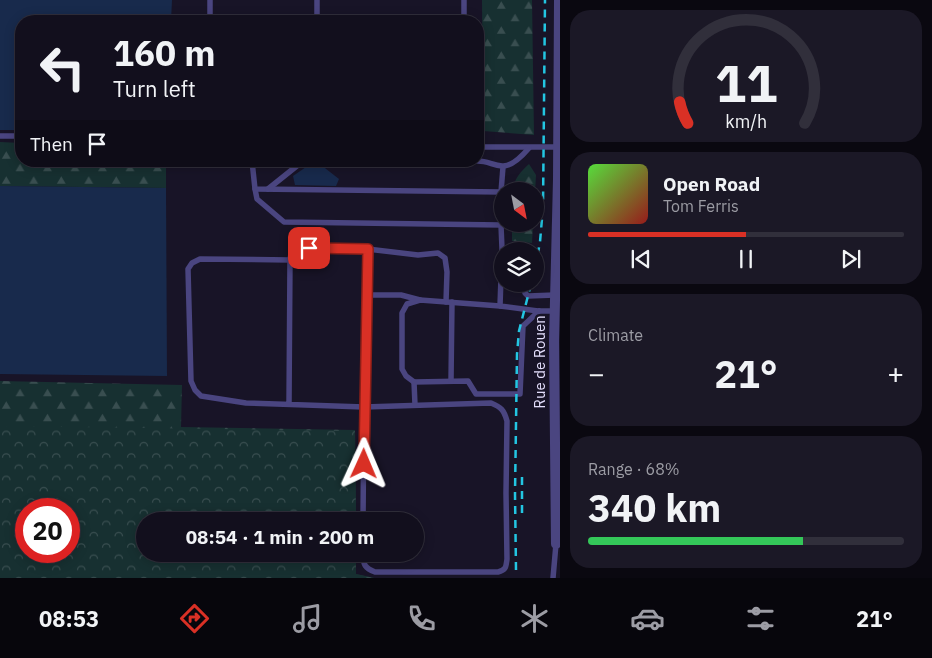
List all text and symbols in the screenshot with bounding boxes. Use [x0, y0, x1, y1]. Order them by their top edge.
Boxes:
text: 160 m [113, 30, 216, 76]
icon: left [30, 35, 95, 100]
text: 11 [715, 49, 777, 116]
text: Turn left [113, 74, 196, 103]
text: km/h [725, 110, 767, 133]
icon: arrive [83, 130, 111, 158]
text: Then [30, 132, 73, 156]
text: Open Road [663, 172, 760, 196]
north arrow [494, 182, 544, 232]
map controls [494, 182, 544, 292]
text: Tom Ferris [663, 196, 739, 216]
pin [288, 227, 330, 269]
icon: arrive [295, 234, 323, 262]
button: layers [494, 242, 544, 292]
icon: previous [627, 245, 655, 273]
icon: pause [732, 245, 760, 273]
icon: next [837, 245, 865, 273]
street label: Rue de Rouen [530, 315, 549, 409]
text: Climate [588, 325, 643, 345]
text: 21° [714, 349, 778, 398]
text: − [588, 355, 605, 392]
text: + [887, 355, 904, 392]
position arrow [337, 437, 389, 489]
text: Range · 68% [588, 459, 680, 479]
text: 340 km [588, 483, 721, 532]
speed limit sign: 20 [15, 498, 80, 563]
text: 08:54 · 1 min · 200 m [186, 525, 374, 549]
icon: directions [177, 601, 212, 636]
icon: music [290, 601, 325, 636]
icon: phone [404, 601, 439, 636]
icon: climate [517, 601, 552, 636]
icon: car [630, 601, 665, 636]
icon: filters [743, 601, 778, 636]
text: 08:53 [39, 604, 99, 633]
text: 21° [856, 604, 893, 633]

